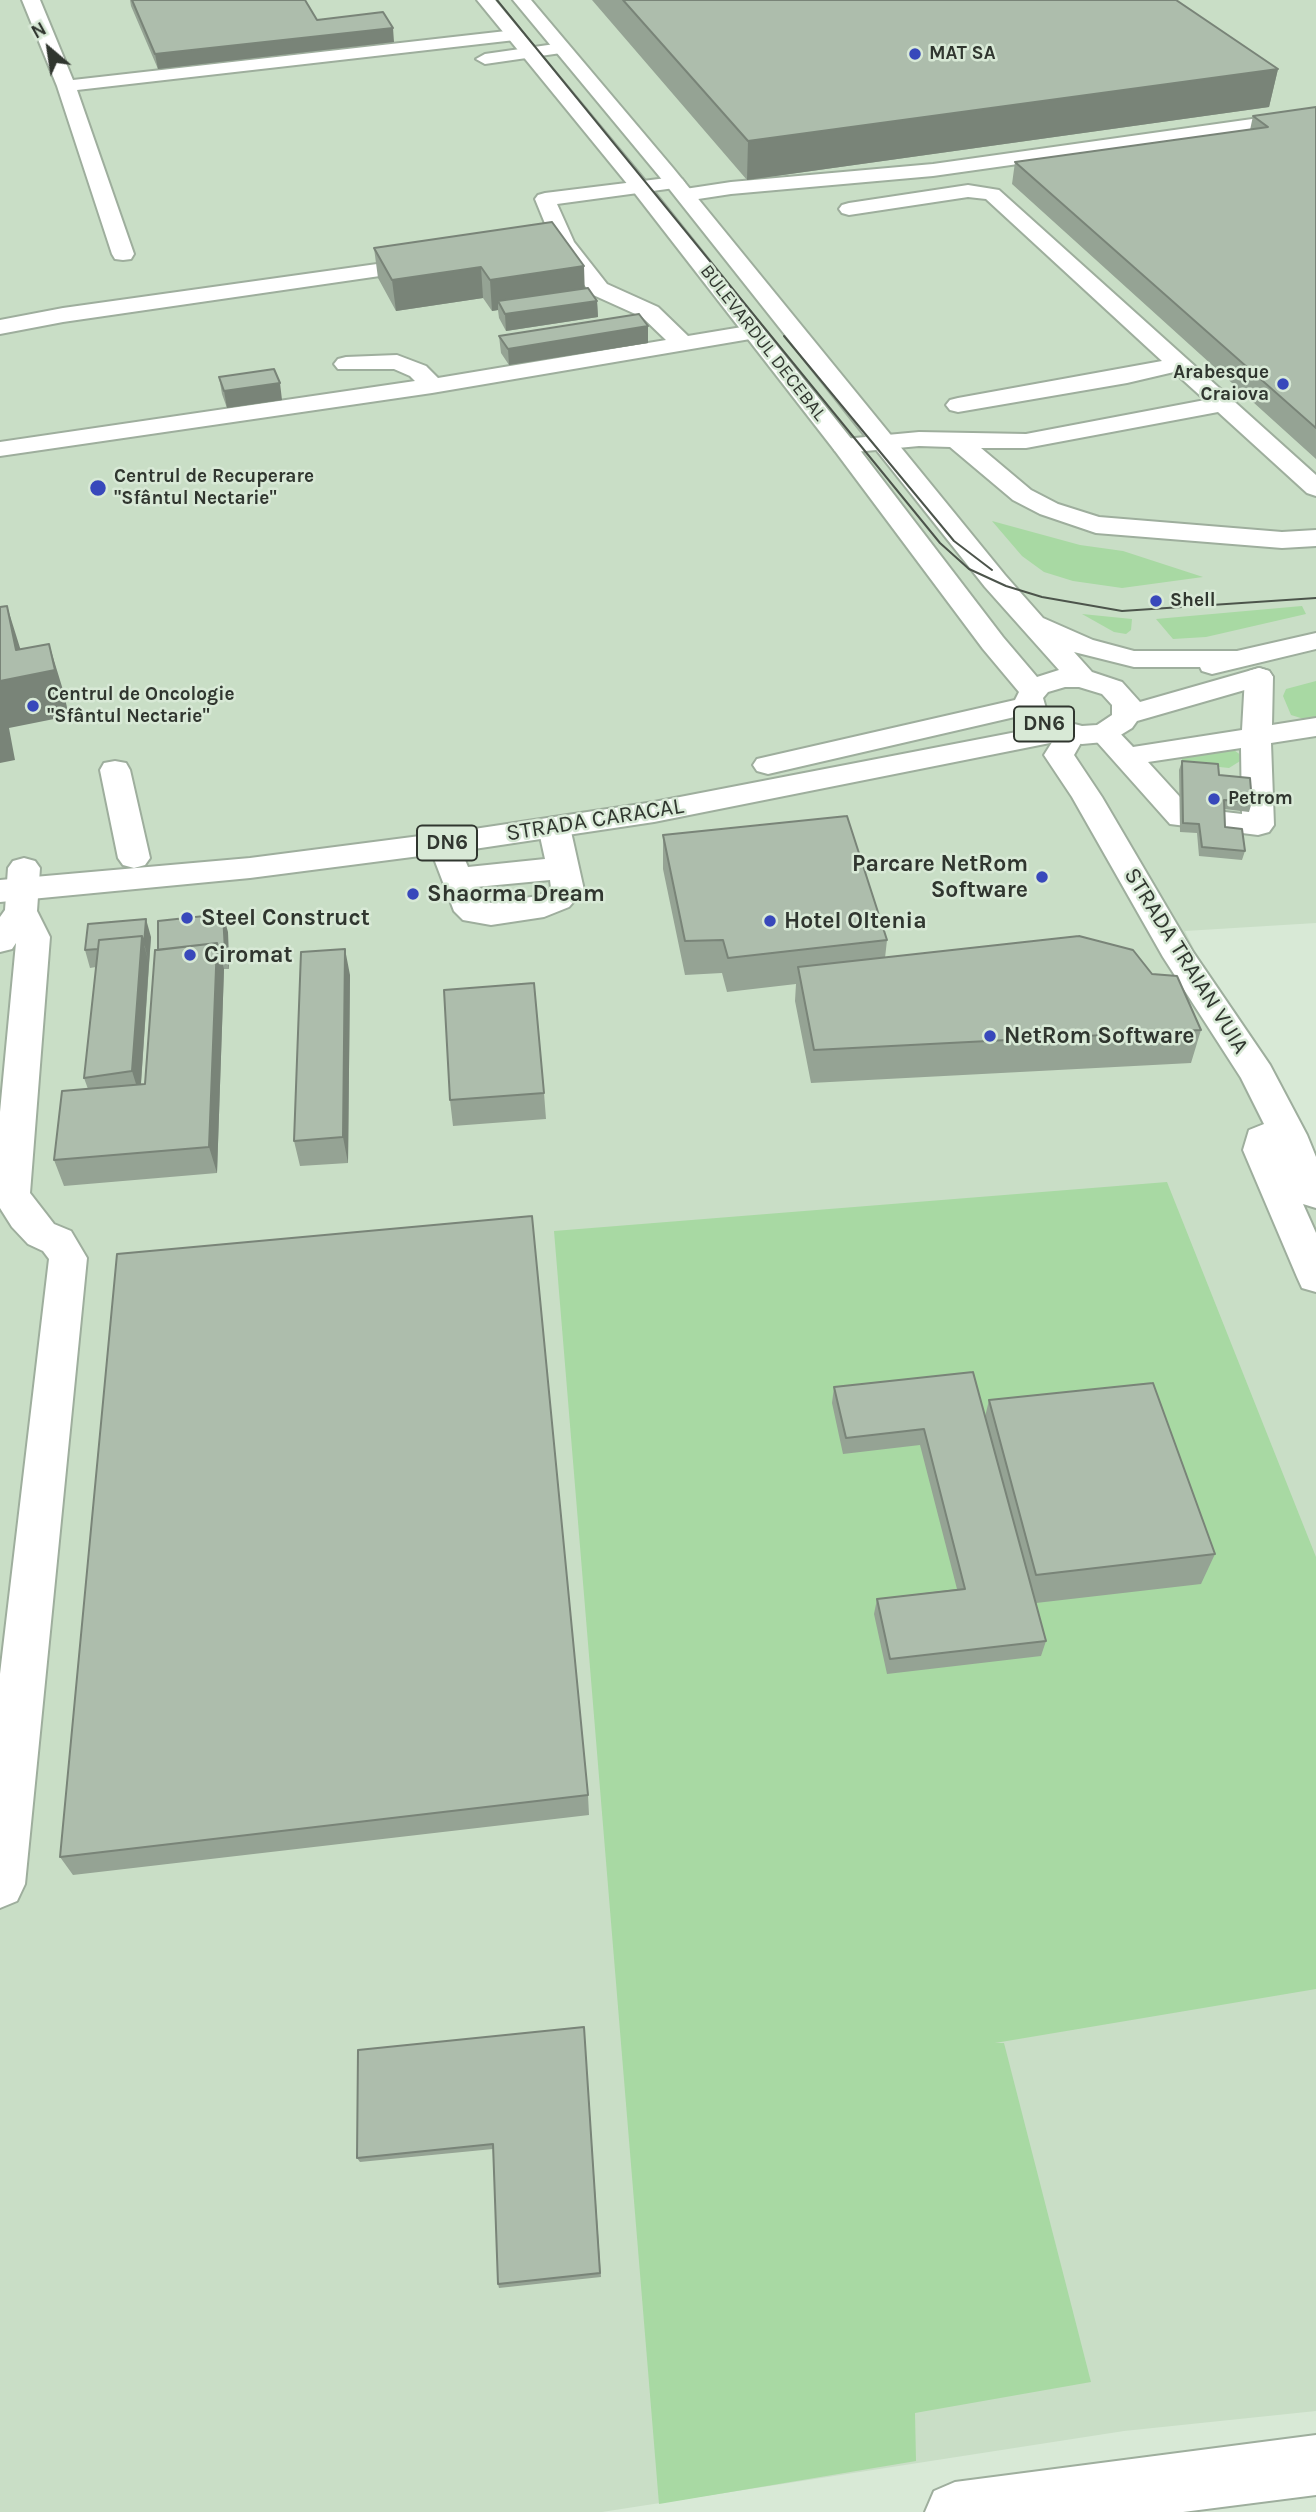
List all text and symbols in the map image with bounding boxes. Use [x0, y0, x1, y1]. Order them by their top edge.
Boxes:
north arrow [14, 14, 84, 84]
text: N [28, 18, 50, 44]
place label: MAT SA [929, 43, 996, 65]
marker: MAT SA [907, 46, 923, 62]
street label: BULEVARDUL DECEBAL [695, 260, 831, 426]
place label: Arabesque Craiova [1173, 362, 1269, 406]
marker: Arabesque Craiova [1275, 376, 1291, 392]
place label: Centrul de Recuperare "Sfântul Nectarie" [114, 466, 314, 510]
marker: Centrul de Recuperare "Sfântul Nectarie" [88, 478, 108, 498]
place label: Shell [1170, 590, 1216, 612]
marker: Shell [1148, 593, 1164, 609]
place label: Centrul de Oncologie "Sfântul Nectarie" [47, 684, 234, 728]
marker: Centrul de Oncologie "Sfântul Nectarie" [25, 698, 41, 714]
road number: DN6 [1014, 706, 1074, 742]
place label: Petrom [1228, 788, 1293, 810]
marker: Petrom [1206, 791, 1222, 807]
street label: STRADA CARACAL [504, 792, 686, 848]
road number: DN6 [417, 826, 477, 860]
place label: Parcare NetRom Software [852, 850, 1028, 904]
street label: STRADA TRAIAN VUIA [1118, 863, 1254, 1059]
marker: Parcare NetRom Software [1034, 869, 1050, 885]
place label: Shaorma Dream [427, 880, 605, 908]
marker: Shaorma Dream [405, 886, 421, 902]
place label: Steel Construct [201, 904, 370, 932]
place label: Hotel Oltenia [784, 907, 927, 935]
marker: Steel Construct [179, 910, 195, 926]
marker: Hotel Oltenia [762, 913, 778, 929]
place label: Ciromat [204, 941, 293, 969]
marker: Ciromat [182, 947, 198, 963]
place label: NetRom Software [1004, 1022, 1195, 1050]
marker: NetRom Software [982, 1028, 998, 1044]

